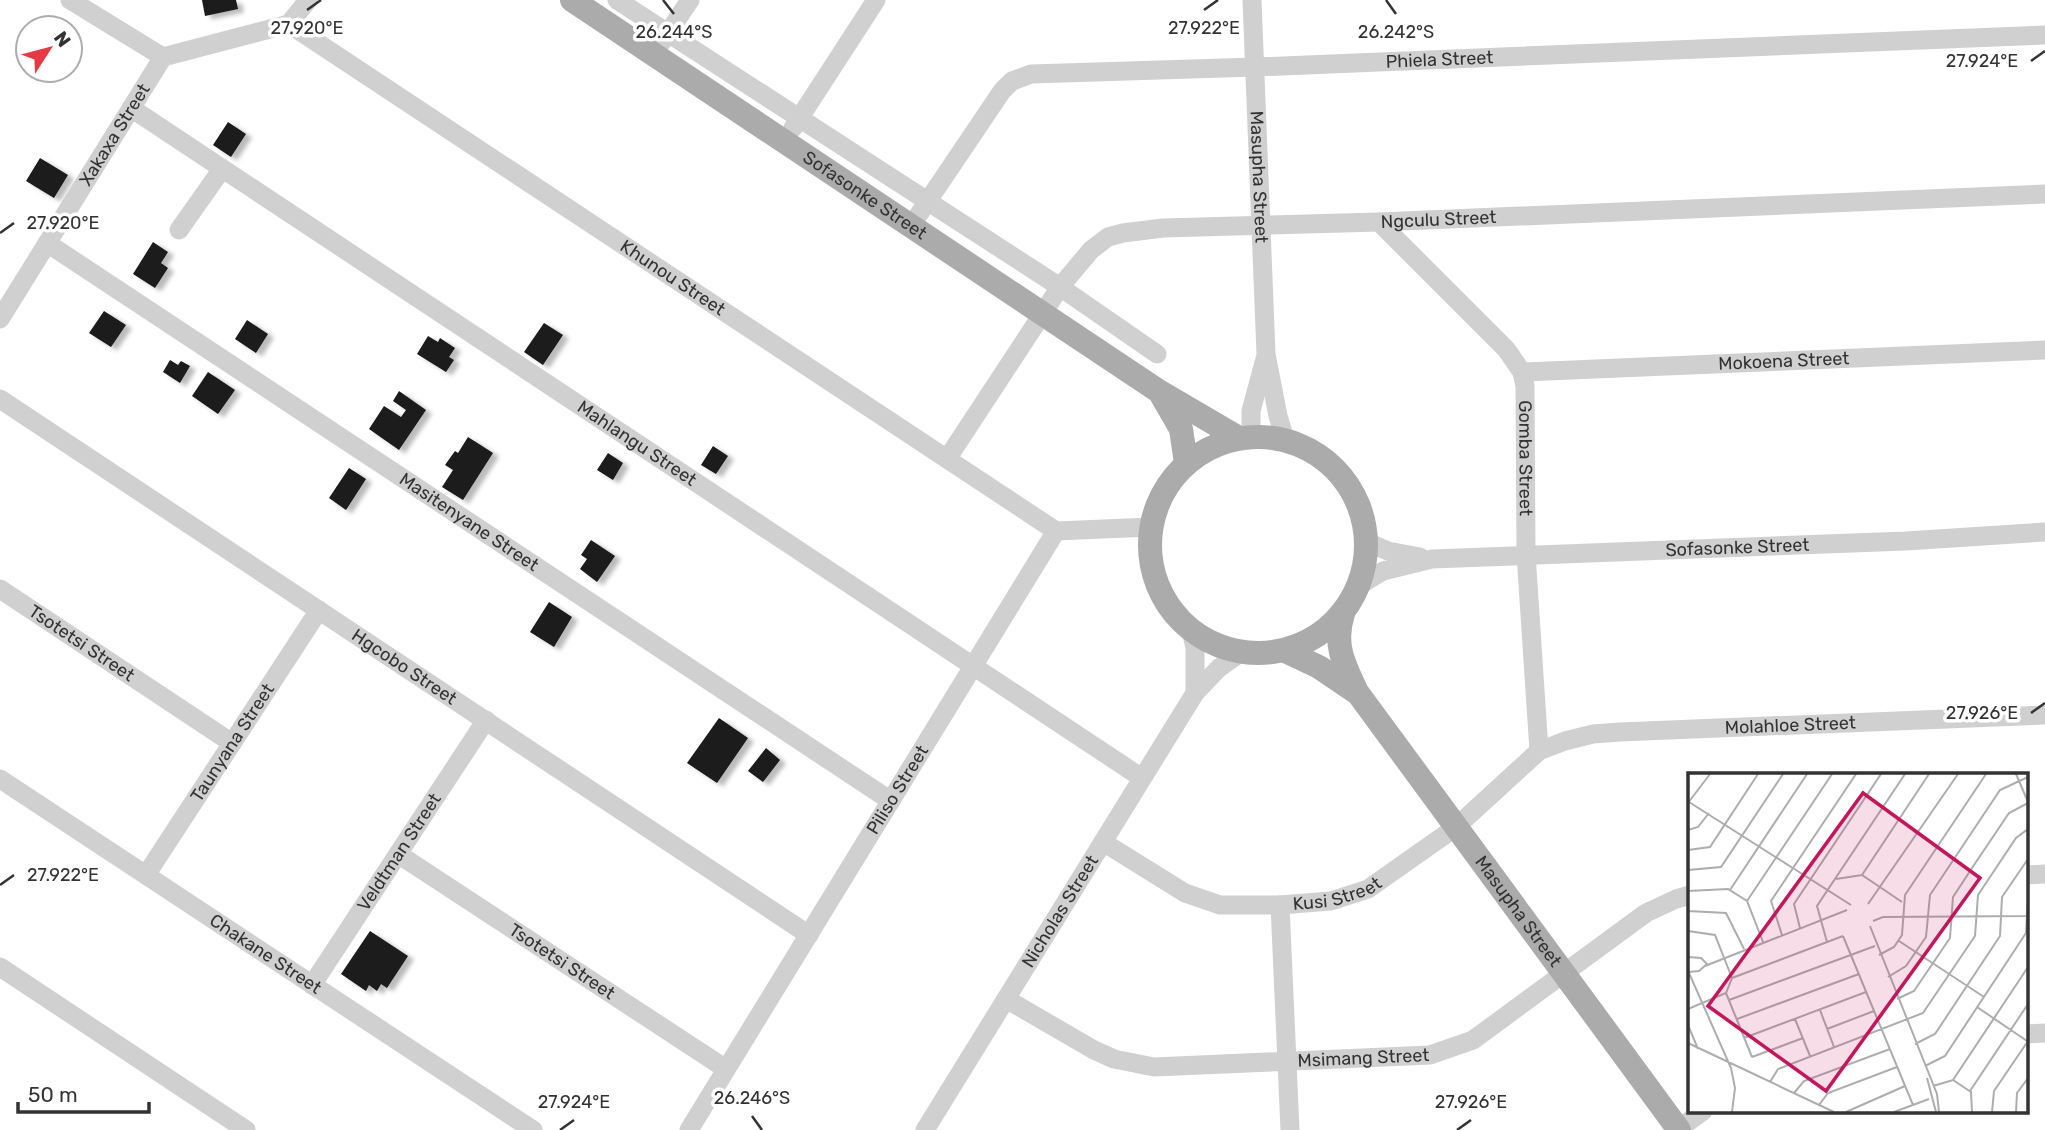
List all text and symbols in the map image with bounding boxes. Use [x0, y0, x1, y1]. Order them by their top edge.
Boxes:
north arrow [14, 14, 84, 84]
text: 27.920°E [271, 17, 343, 39]
text: 27.922°E [1168, 17, 1240, 39]
text: 26.244°S [636, 21, 712, 43]
text: 26.242°S [1358, 21, 1434, 43]
text: N [49, 27, 76, 52]
street label: Phiela Street [1385, 46, 1494, 73]
text: 27.924°E [1946, 50, 2018, 72]
street label: Xakaxa Street [75, 80, 155, 190]
street label: Masupha Street [1245, 110, 1273, 243]
street label: Sofasonke Street [799, 146, 931, 244]
street label: Ngculu Street [1380, 206, 1497, 233]
text: 27.920°E [27, 212, 99, 234]
street label: Khunou Street [616, 235, 729, 320]
street label: Mokoena Street [1718, 347, 1850, 375]
street label: Mahlangu Street [573, 396, 701, 491]
street label: Gomba Street [1514, 400, 1537, 516]
street label: Masitenyane Street [395, 468, 543, 576]
street label: Sofasonke Street [1665, 534, 1810, 561]
street label: Tsotetsi Street [25, 600, 139, 686]
street label: Hgcobo Street [348, 624, 461, 710]
street label: Taunyana Street [186, 679, 279, 806]
text: 27.926°E [1946, 702, 2018, 724]
street label: Molahloe Street [1724, 712, 1856, 739]
street label: Piliso Street [862, 741, 933, 838]
inset map [1688, 773, 2028, 1112]
street label: Veldtman Street [353, 789, 446, 915]
street label: Nicholas Street [1017, 851, 1103, 972]
street label: Masupha Street [1470, 851, 1566, 971]
text: 27.922°E [27, 864, 99, 886]
street label: Kusi Street [1292, 872, 1386, 915]
street label: Chakane Street [205, 909, 326, 999]
street label: Tsotetsi Street [505, 919, 619, 1004]
street label: Msimang Street [1297, 1044, 1430, 1072]
scale bar [18, 1070, 149, 1114]
text: 50 m [28, 1082, 78, 1107]
text: 26.246°S [714, 1087, 790, 1109]
text: 27.924°E [538, 1091, 610, 1113]
text: 27.926°E [1435, 1091, 1507, 1113]

